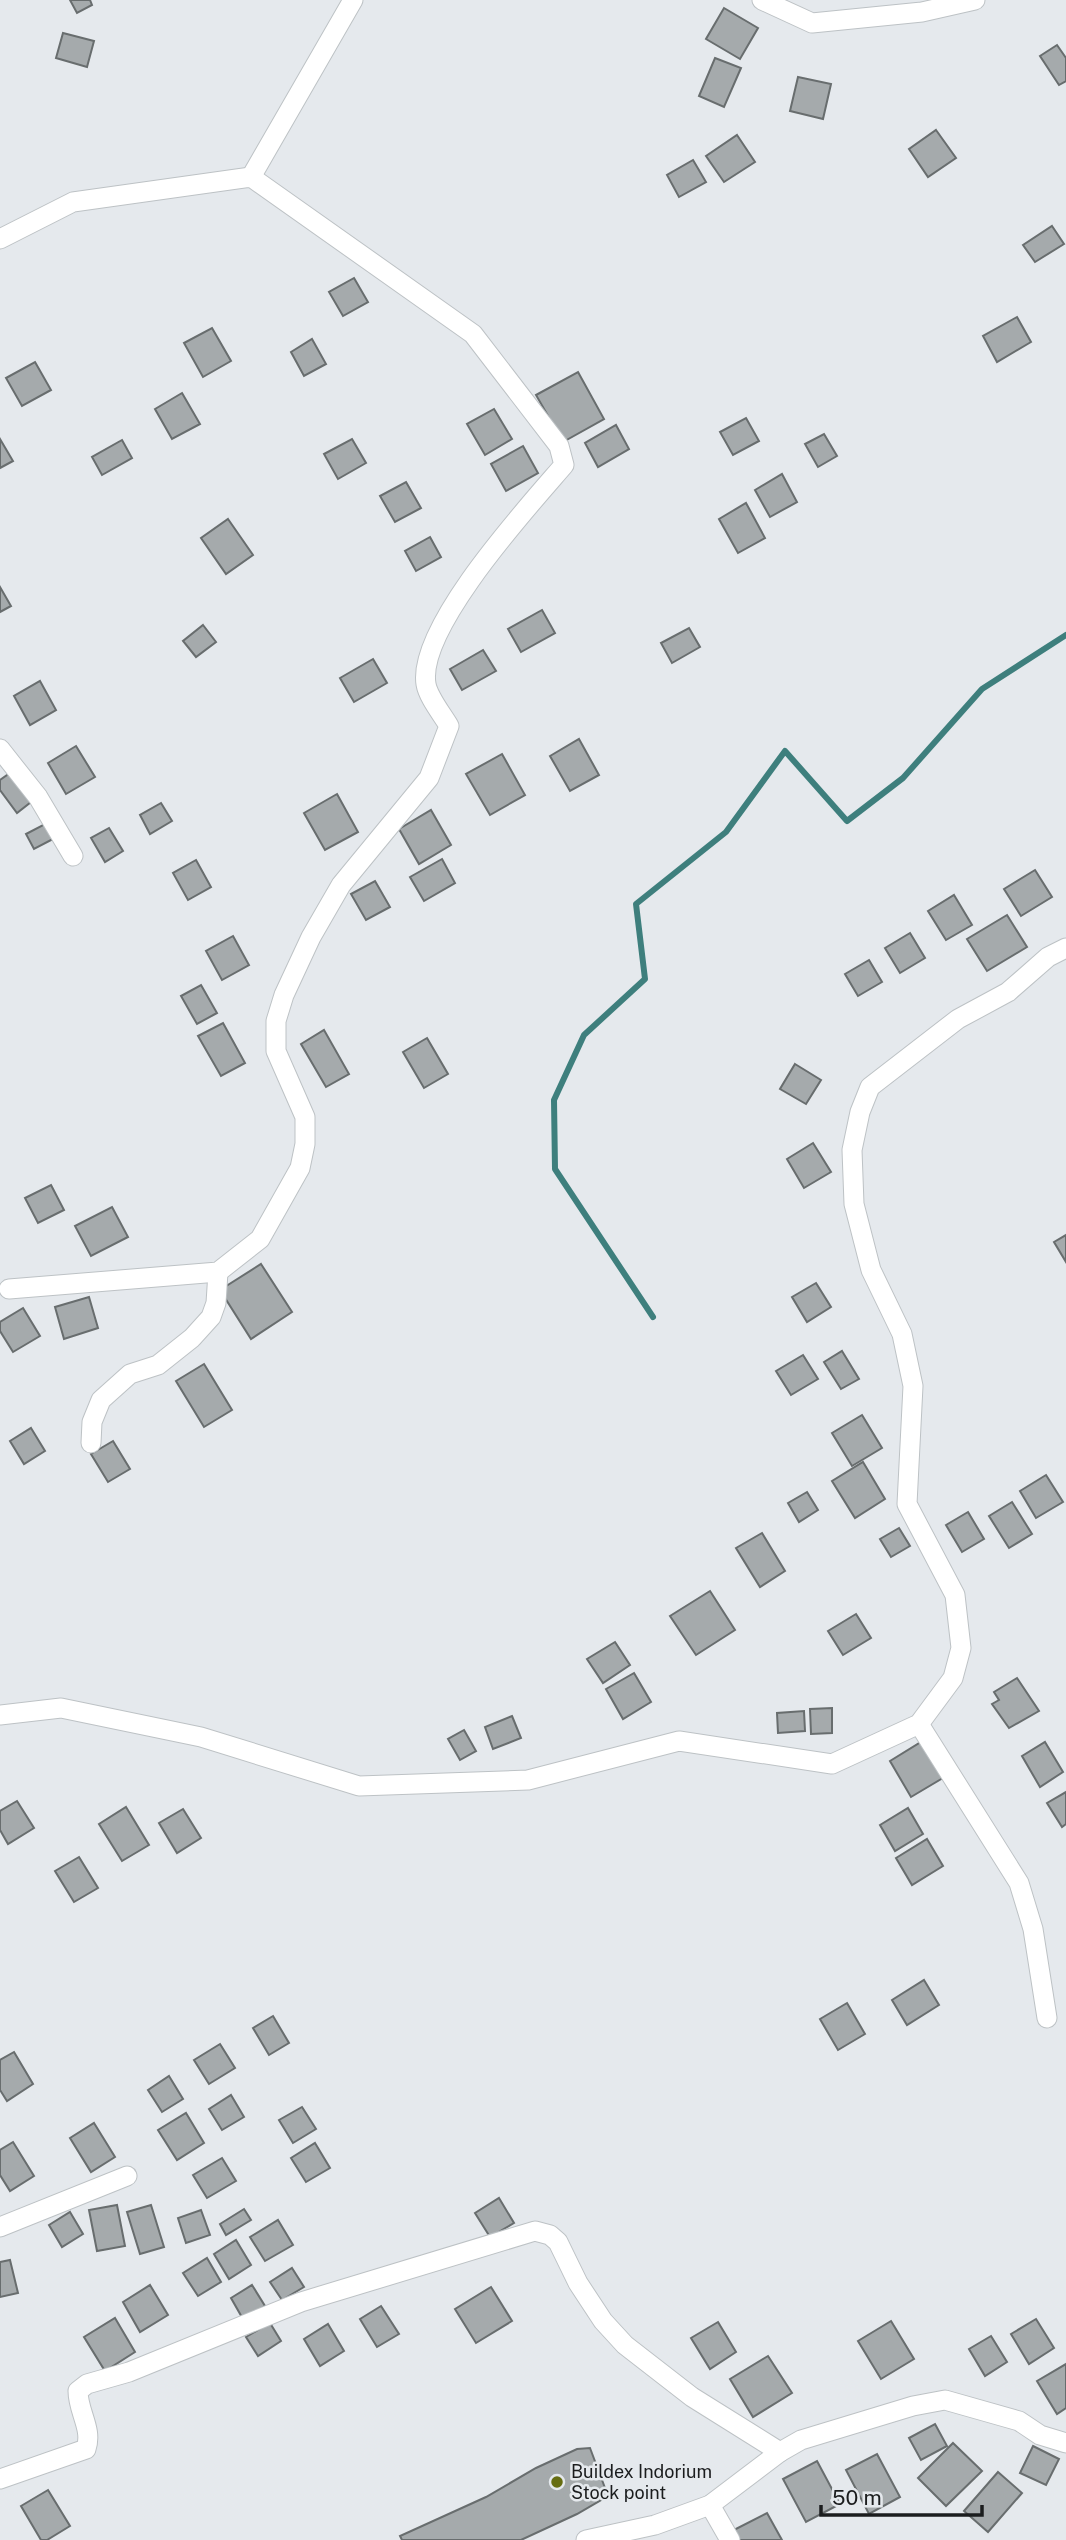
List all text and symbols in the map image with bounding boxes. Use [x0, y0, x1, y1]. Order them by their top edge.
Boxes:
place label: Buildex Indorium Stock point [571, 2461, 712, 2503]
marker: Buildex Indorium Stock point [549, 2474, 565, 2490]
scale bar [821, 2474, 982, 2518]
text: 50 m [832, 2485, 882, 2510]

